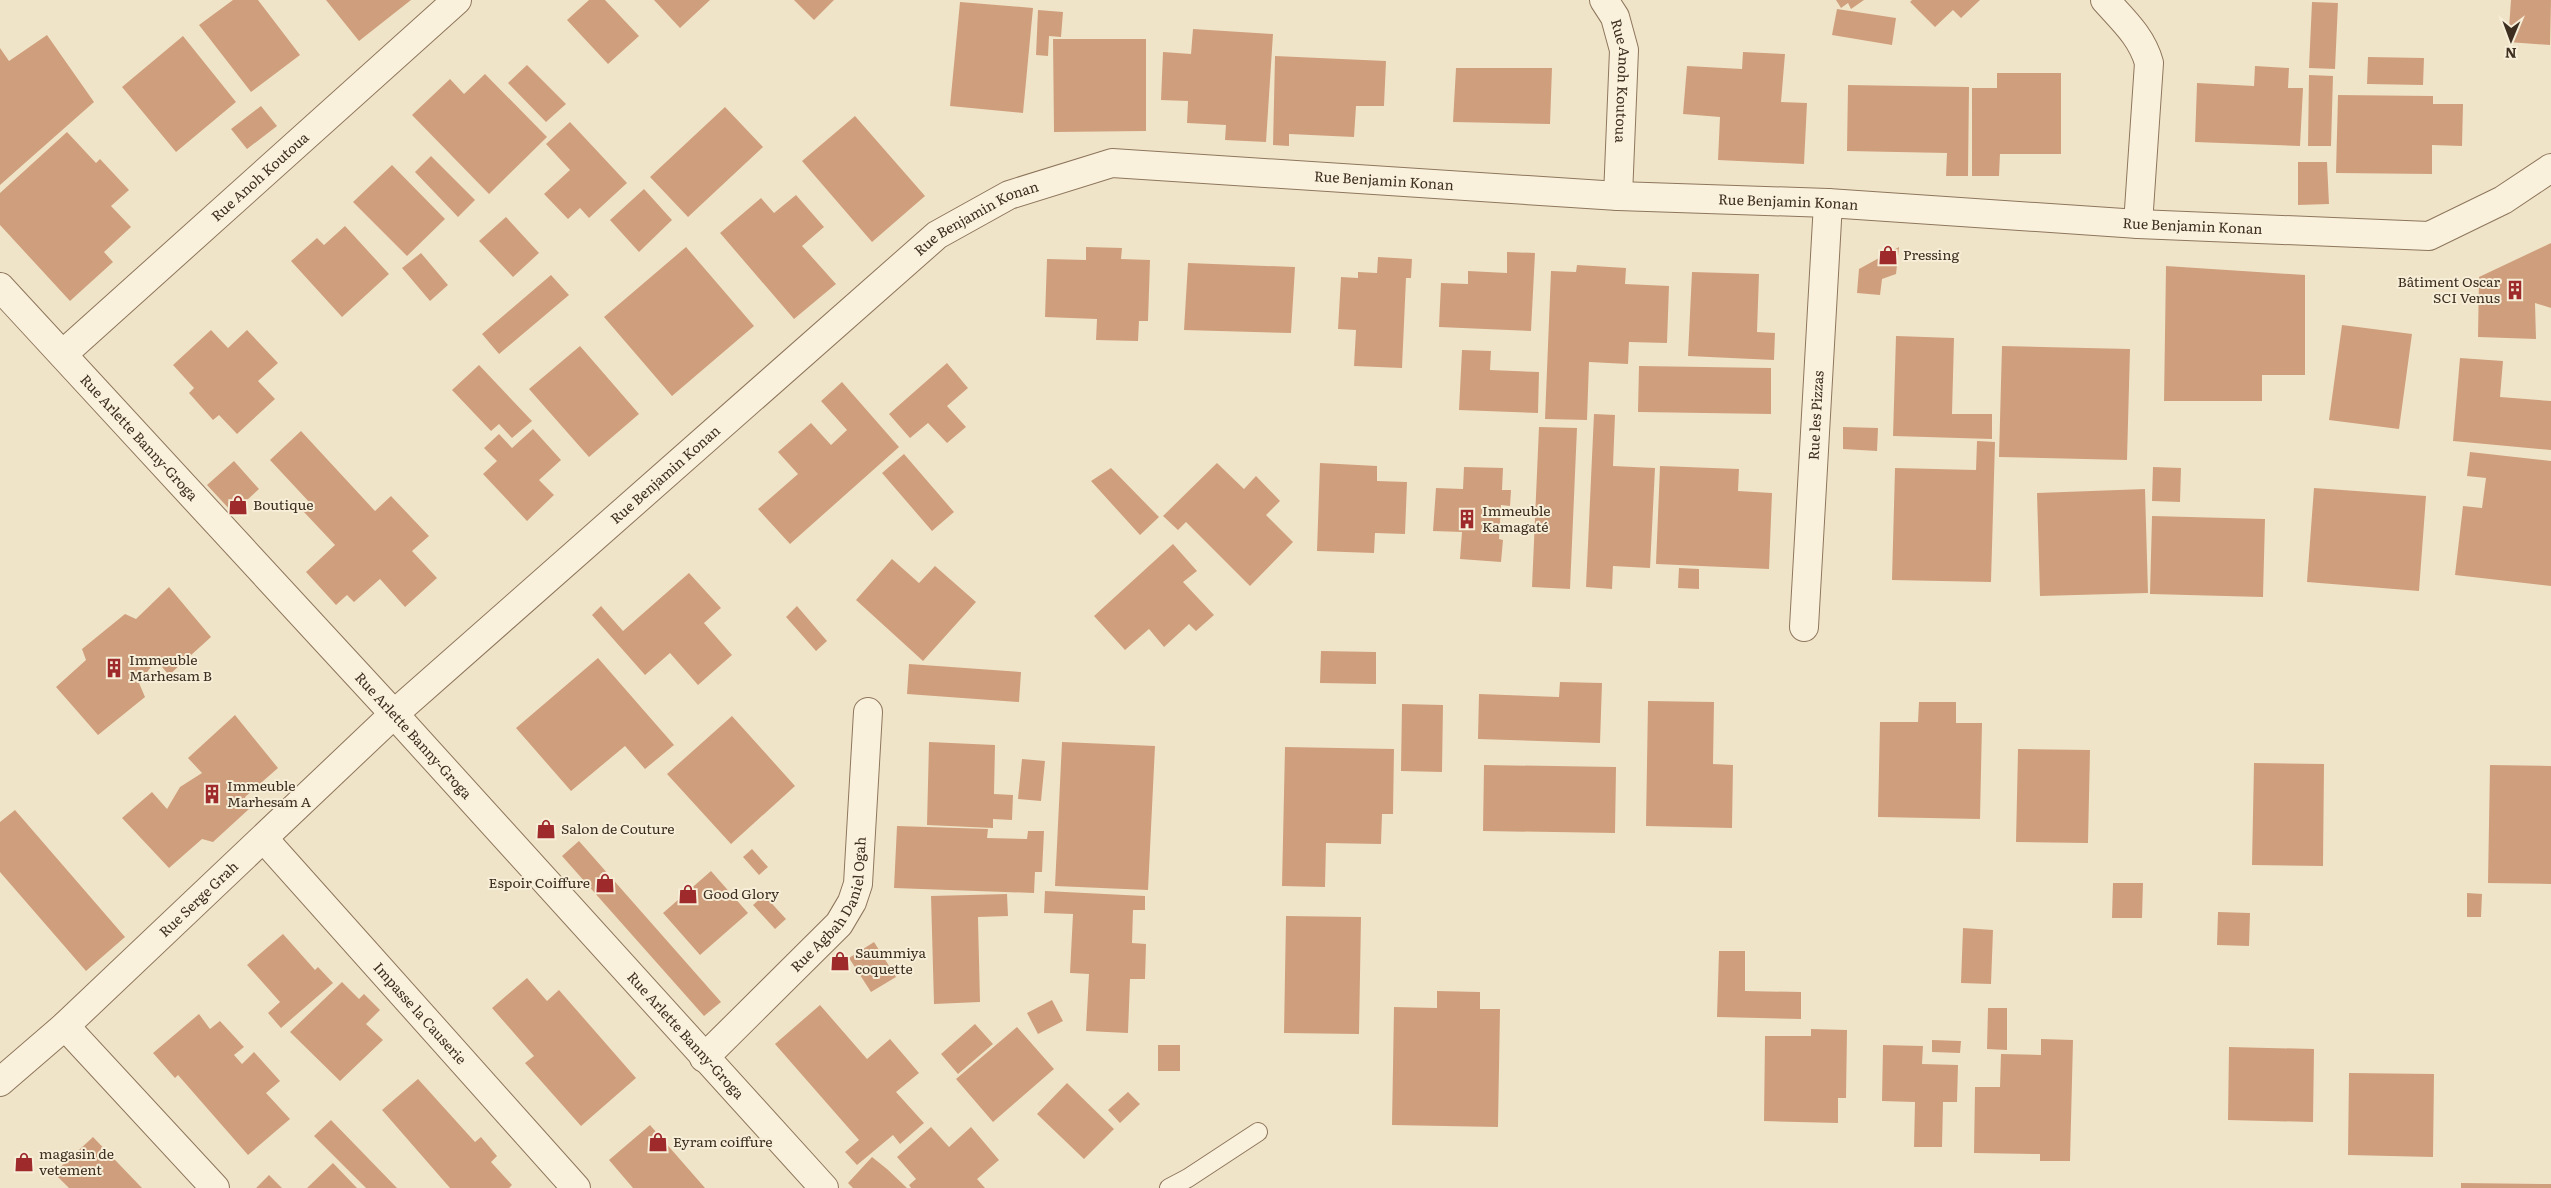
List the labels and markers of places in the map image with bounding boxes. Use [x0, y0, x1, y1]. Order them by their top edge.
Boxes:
shop icon: Pressing [1877, 244, 1899, 266]
place label: Pressing [1903, 244, 1960, 264]
place label: Bâtiment Oscar SCI Venus [2397, 271, 2500, 307]
building icon: Bâtiment Oscar SCI Venus [2504, 279, 2526, 301]
shop icon: Boutique [227, 494, 249, 516]
place label: Boutique [253, 494, 314, 514]
place label: Immeuble Kamagaté [1482, 500, 1551, 536]
building icon: Immeuble Kamagaté [1456, 508, 1478, 530]
place label: Immeuble Marhesam B [129, 649, 212, 685]
building icon: Immeuble Marhesam B [103, 657, 125, 679]
place label: Immeuble Marhesam A [227, 775, 312, 811]
building icon: Immeuble Marhesam A [201, 783, 223, 805]
shop icon: Salon de Couture [535, 818, 557, 840]
place label: Salon de Couture [561, 818, 674, 838]
place label: Espoir Coiffure [489, 872, 590, 892]
shop icon: Espoir Coiffure [594, 872, 616, 894]
shop icon: Good Glory [677, 883, 699, 905]
place label: Good Glory [703, 883, 780, 903]
place label: Saummiya coquette [855, 942, 926, 978]
shop icon: Saummiya coquette [829, 950, 851, 972]
shop icon: Eyram coiffure [647, 1131, 669, 1153]
place label: Eyram coiffure [673, 1131, 773, 1151]
place label: magasin de vetement [39, 1143, 114, 1179]
shop icon: magasin de vetement [13, 1151, 35, 1173]

